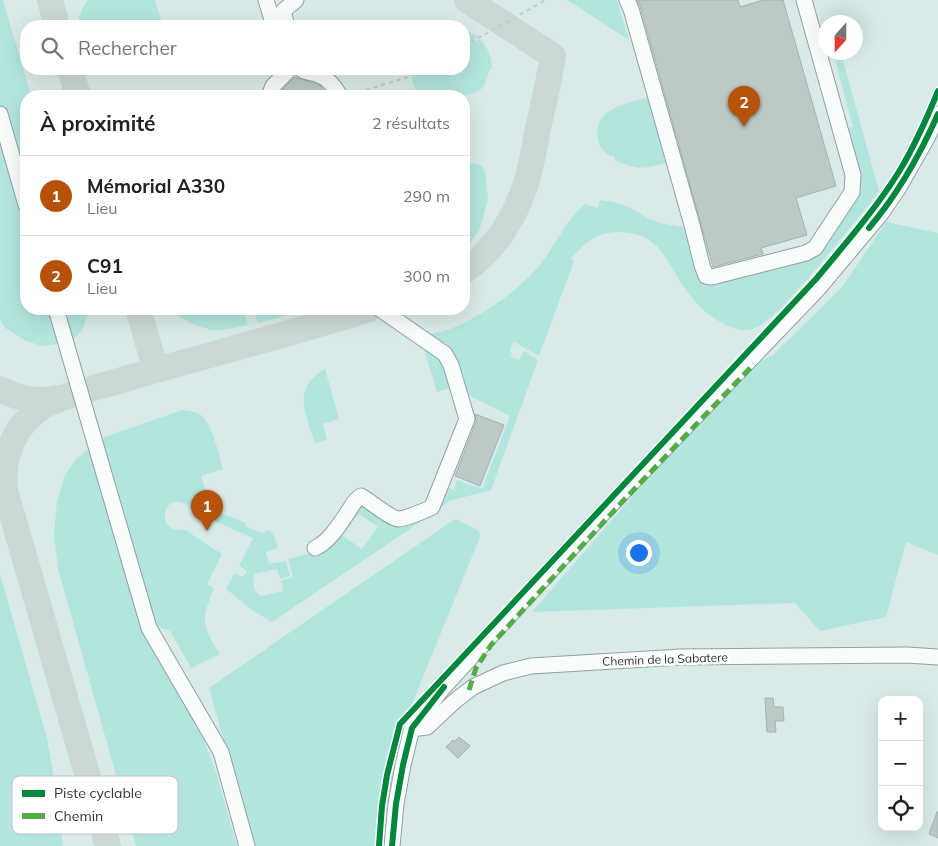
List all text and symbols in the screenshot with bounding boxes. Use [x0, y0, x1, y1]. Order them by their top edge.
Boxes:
north arrow [818, 15, 863, 60]
search box [20, 20, 470, 75]
icon: search [38, 34, 66, 62]
text: Rechercher [78, 36, 177, 60]
pin: 2 [728, 86, 760, 127]
text: À proximité [40, 110, 156, 136]
text: 2 résultats [372, 113, 450, 133]
text: Mémorial A330 [87, 174, 225, 198]
text: 1 [51, 186, 61, 206]
text: 290 m [403, 186, 450, 206]
text: Lieu [87, 198, 117, 218]
text: C91 [87, 254, 123, 278]
text: 2 [51, 266, 61, 286]
text: 300 m [403, 266, 450, 286]
text: Lieu [87, 278, 117, 298]
pin: 1 [191, 490, 223, 531]
your location [626, 540, 652, 566]
street label: Chemin de la Sabatere [602, 649, 728, 669]
map controls [878, 696, 923, 831]
button: + [878, 696, 923, 741]
button: − [878, 741, 923, 786]
legend [12, 776, 178, 834]
text: Piste cyclable [54, 784, 142, 802]
button: locate [878, 786, 923, 831]
text: Chemin [54, 807, 103, 825]

